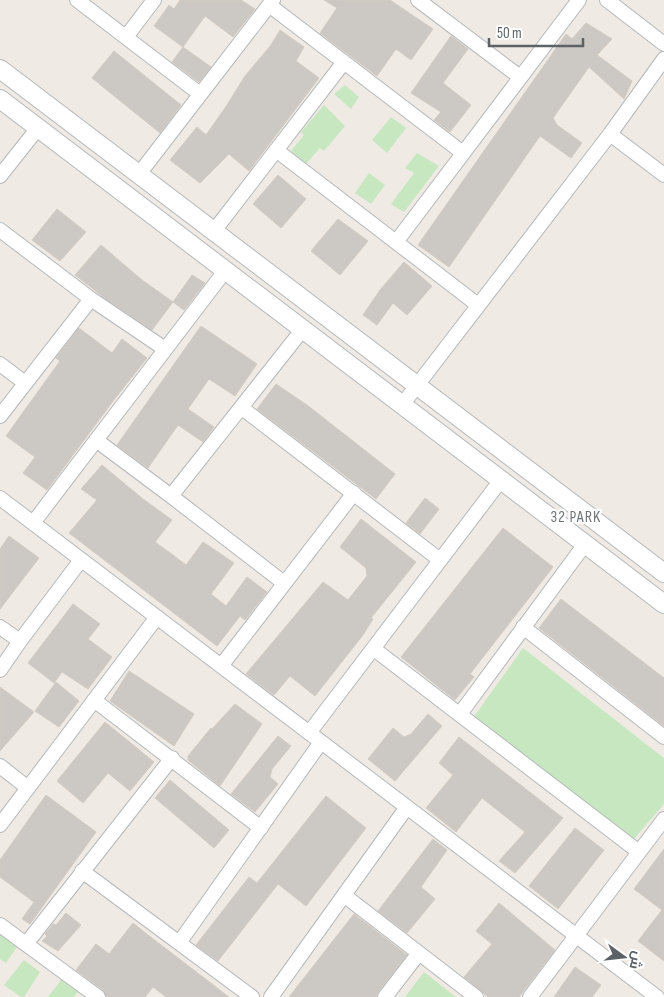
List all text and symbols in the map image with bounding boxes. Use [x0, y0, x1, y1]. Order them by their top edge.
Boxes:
scale bar [489, 15, 583, 47]
text: 50 m [497, 24, 522, 43]
district label: 32 PARK [551, 508, 601, 527]
north arrow [599, 932, 649, 982]
text: ش [626, 949, 647, 971]

